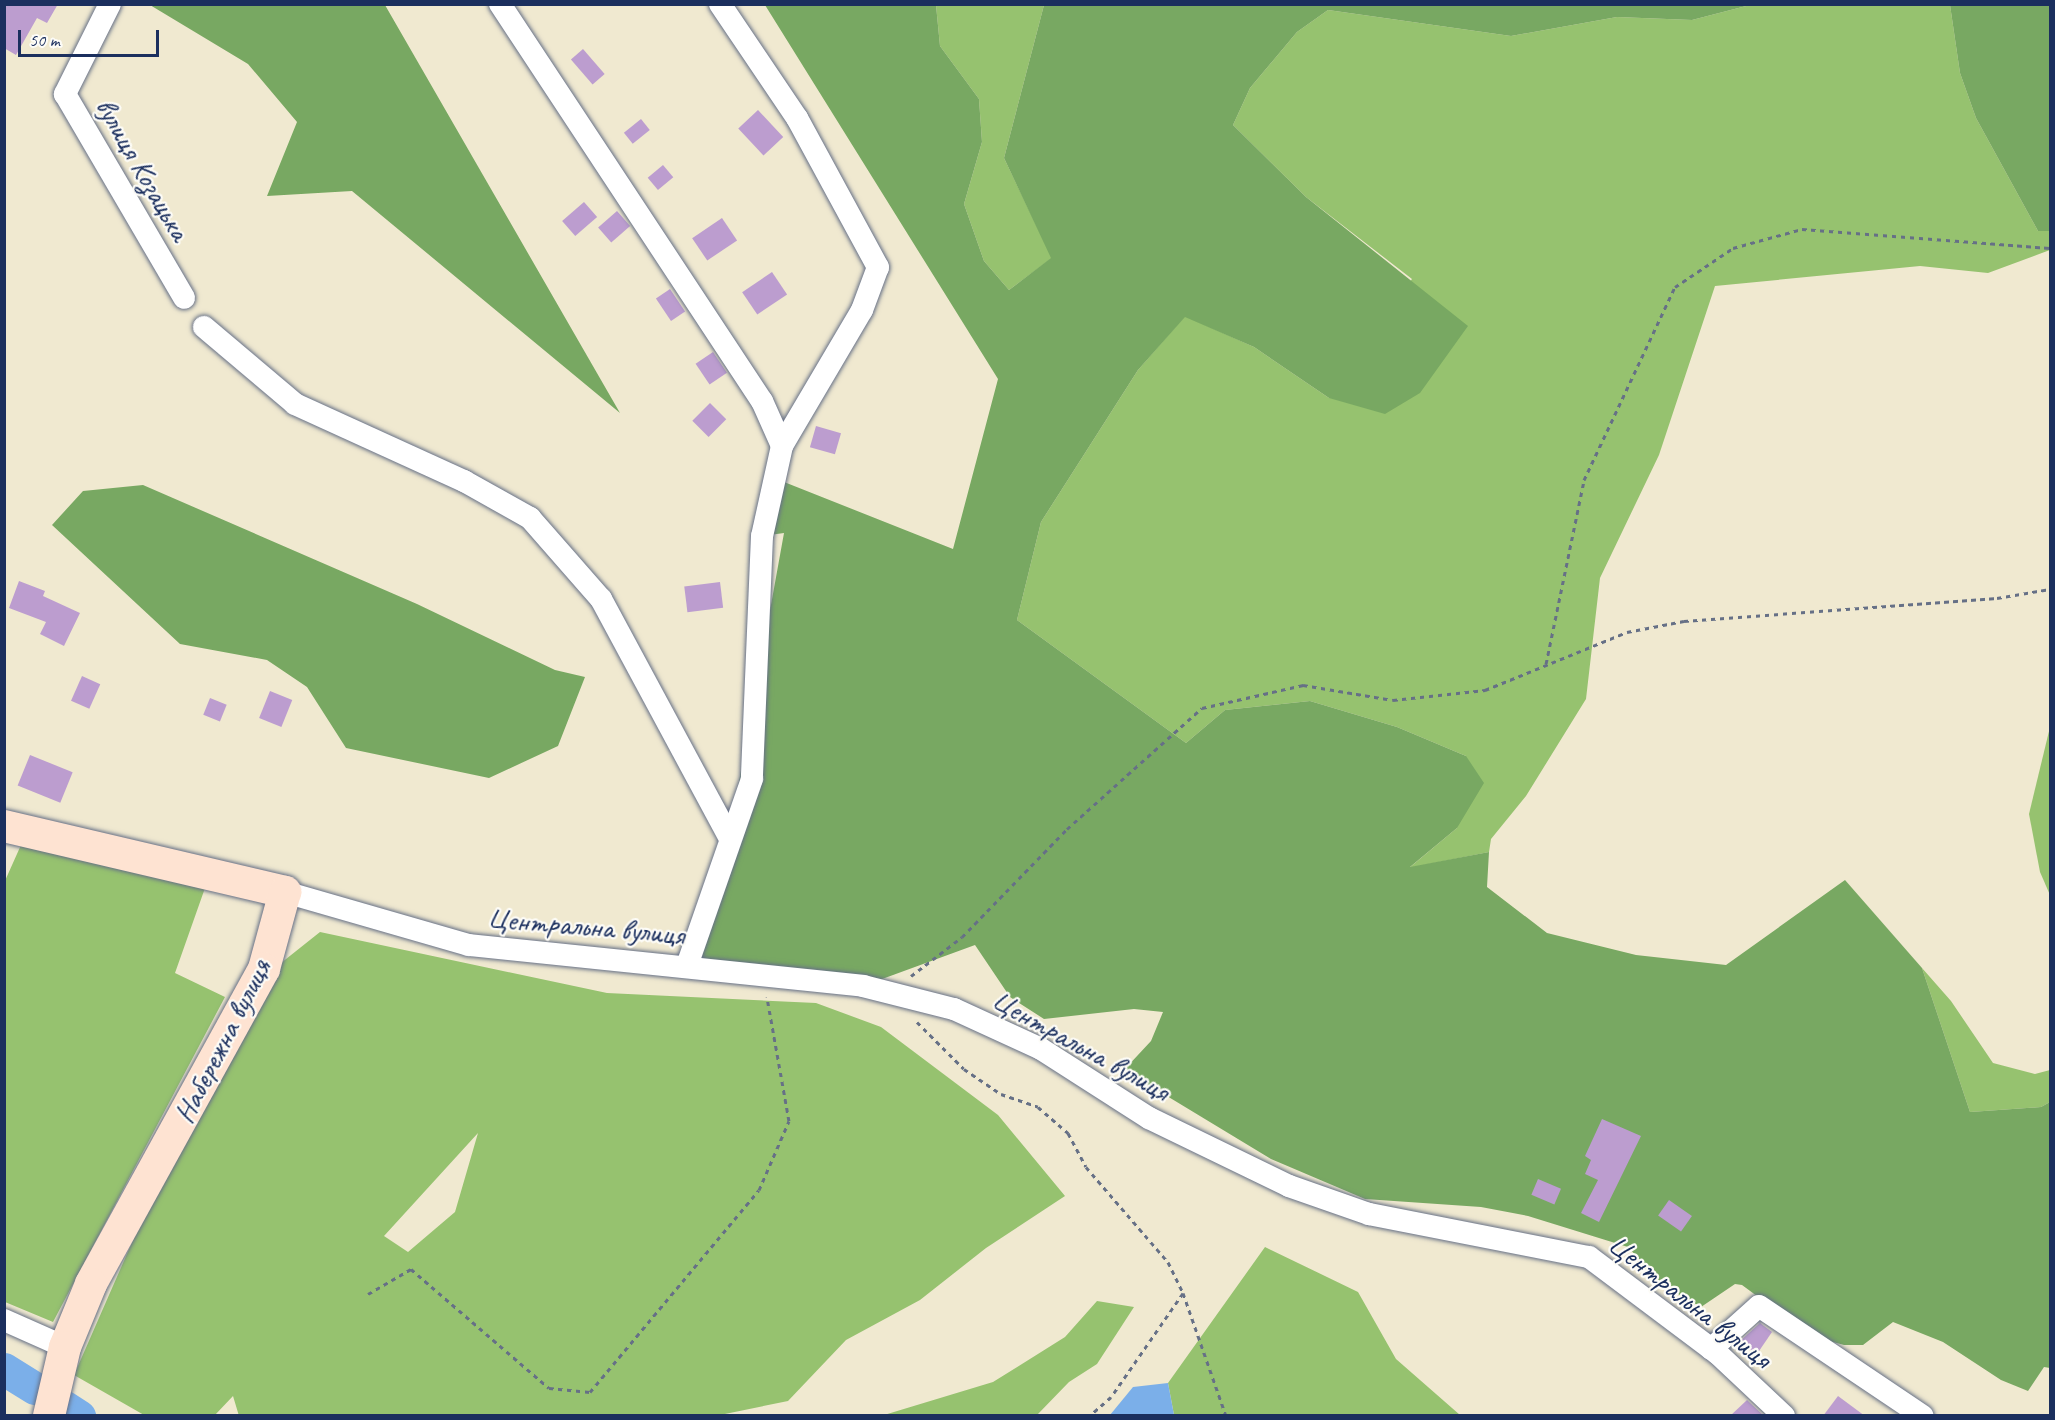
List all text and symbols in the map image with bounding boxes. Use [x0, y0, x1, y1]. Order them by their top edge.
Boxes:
scale bar [21, 18, 162, 56]
text: 50 m [29, 29, 60, 51]
street label: вулиця Козацька [88, 91, 198, 247]
street label: Центральна вулиця [486, 899, 686, 953]
street label: Набережна вулиця [165, 953, 279, 1129]
street label: Центральна вулиця [986, 981, 1176, 1109]
street label: Центральна вулиця [1601, 1226, 1779, 1376]

